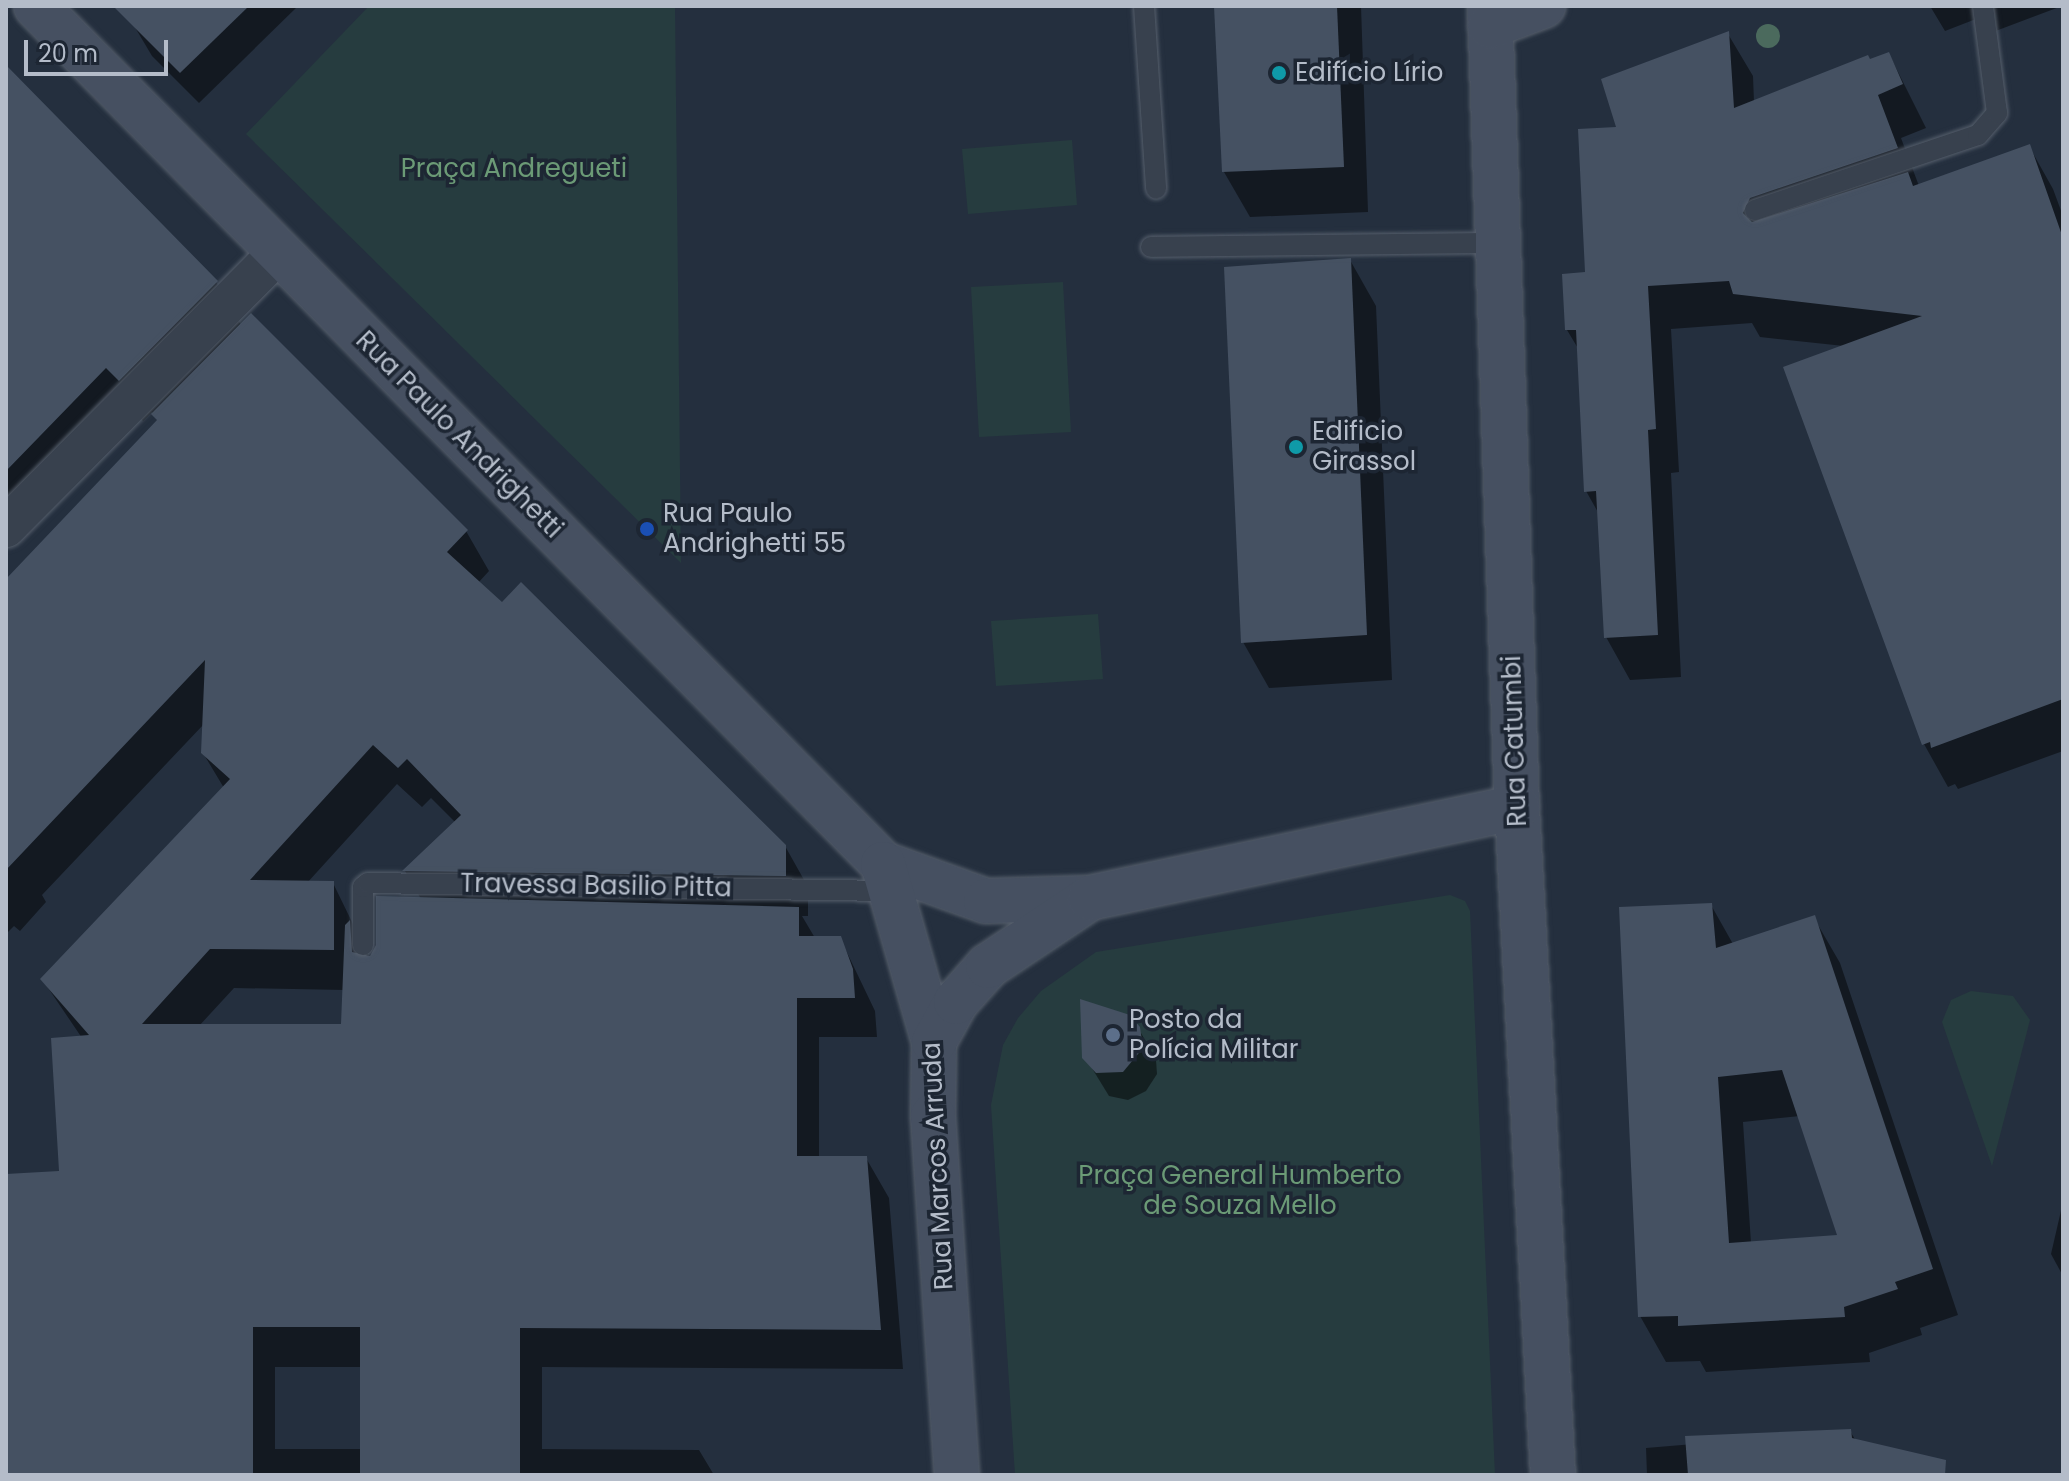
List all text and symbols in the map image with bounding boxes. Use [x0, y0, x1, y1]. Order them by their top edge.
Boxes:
scale bar [28, 24, 172, 74]
text: 20 m [38, 37, 98, 70]
place label: Edifício Lírio [1295, 57, 1443, 89]
marker: Edifício Lírio [1270, 64, 1288, 82]
park label: Praça Andregueti [401, 153, 627, 185]
street label: Rua Paulo Andrighetti [349, 325, 569, 545]
place label: Edificio Girassol [1312, 416, 1416, 478]
marker: Edificio Girassol [1287, 438, 1305, 456]
place label: Rua Paulo Andrighetti 55 [663, 498, 846, 560]
marker: Rua Paulo Andrighetti 55 [638, 520, 656, 538]
street label: Rua Catumbi [1496, 655, 1534, 827]
street label: Travessa Basilio Pitta [460, 868, 732, 904]
place label: Posto da Polícia Militar [1129, 1004, 1298, 1066]
marker: Posto da Polícia Militar [1104, 1026, 1122, 1044]
street label: Rua Marcos Arruda [916, 1041, 960, 1291]
park label: Praça General Humberto de Souza Mello [1078, 1160, 1402, 1222]

